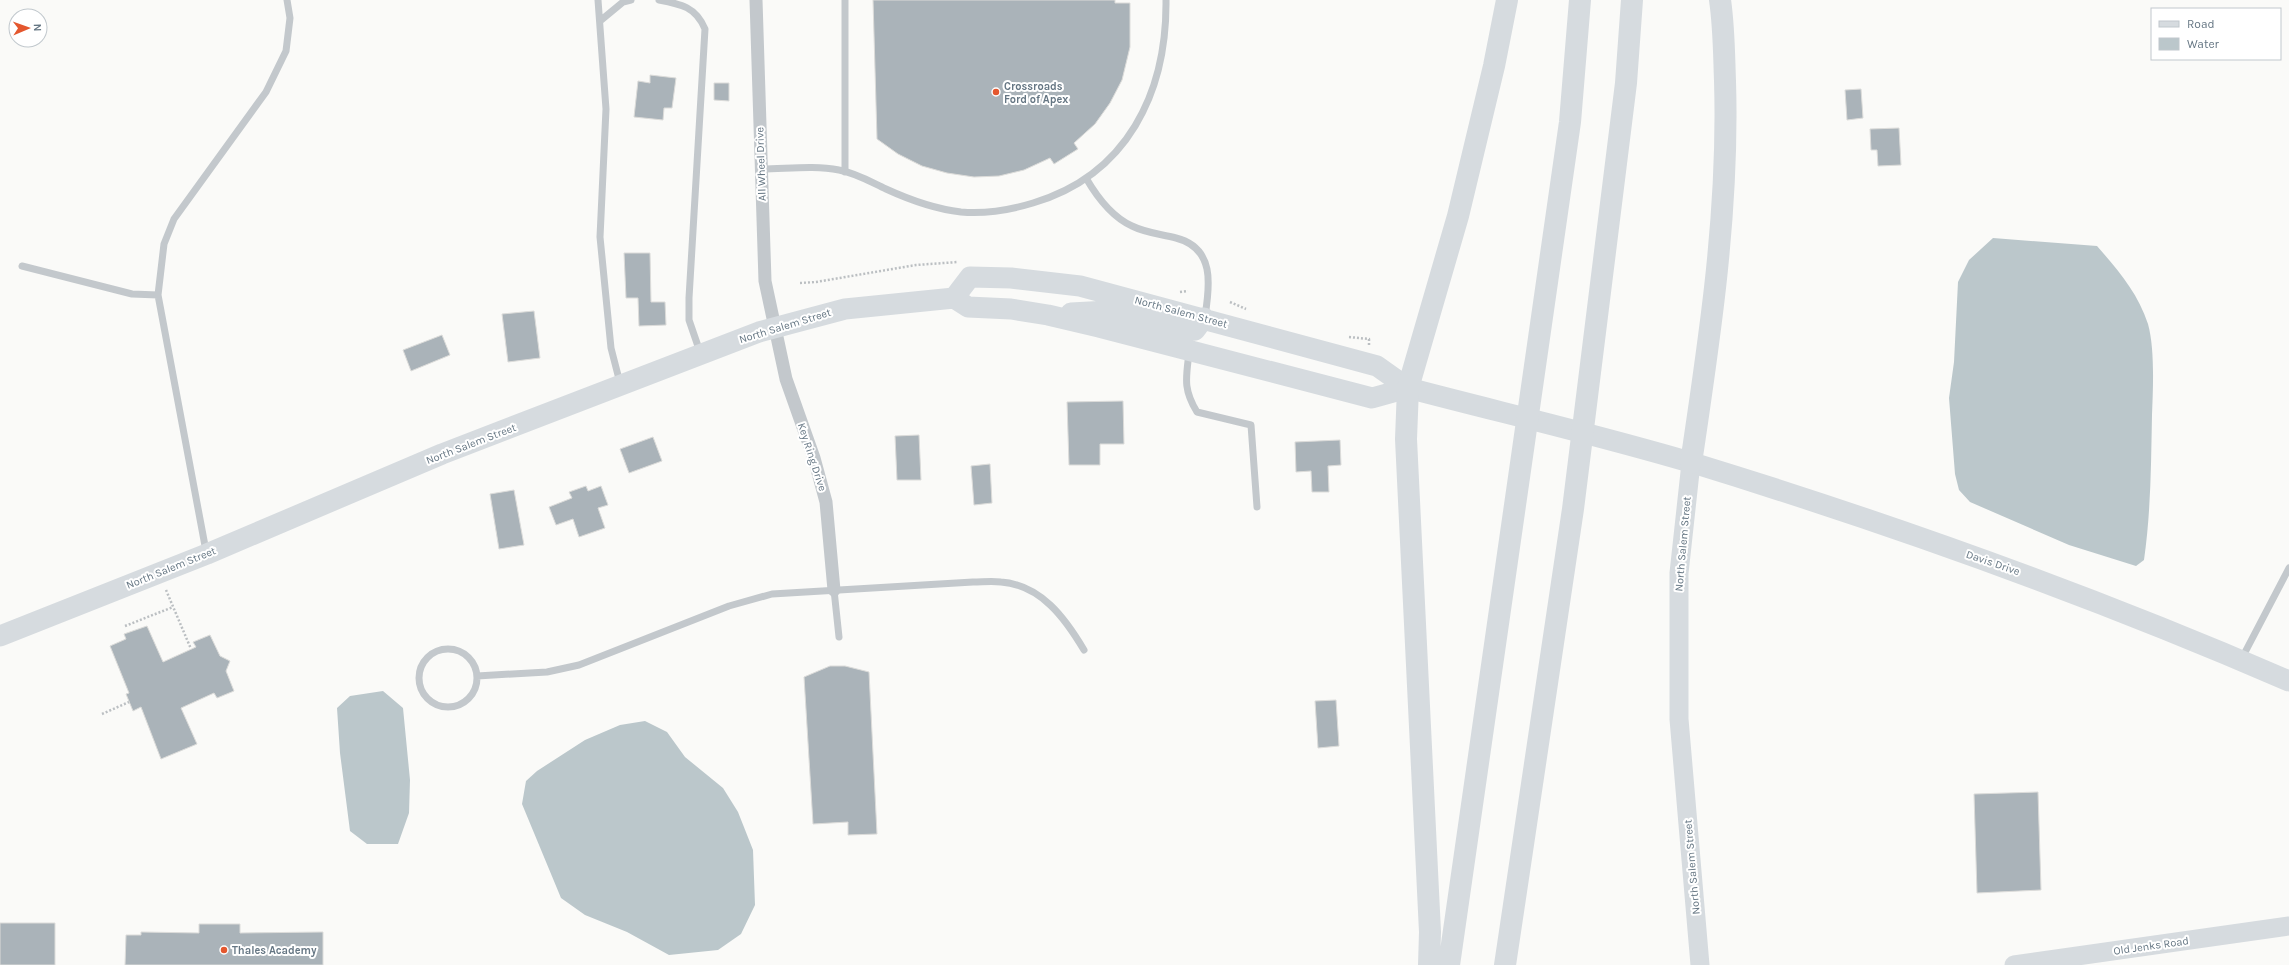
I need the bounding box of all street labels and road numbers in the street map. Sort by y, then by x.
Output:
street label: All Wheel Drive [753,126,769,201]
street label: North Salem Street [1133,293,1229,331]
street label: North Salem Street [737,306,833,346]
street label: North Salem Street [424,421,518,467]
street label: Key Ring Drive [795,421,829,493]
street label: North Salem Street [1672,496,1694,592]
street label: North Salem Street [124,544,218,592]
street label: Davis Drive [1964,548,2022,578]
street label: North Salem Street [1681,819,1703,915]
street label: Old Jenks Road [2112,934,2190,958]

